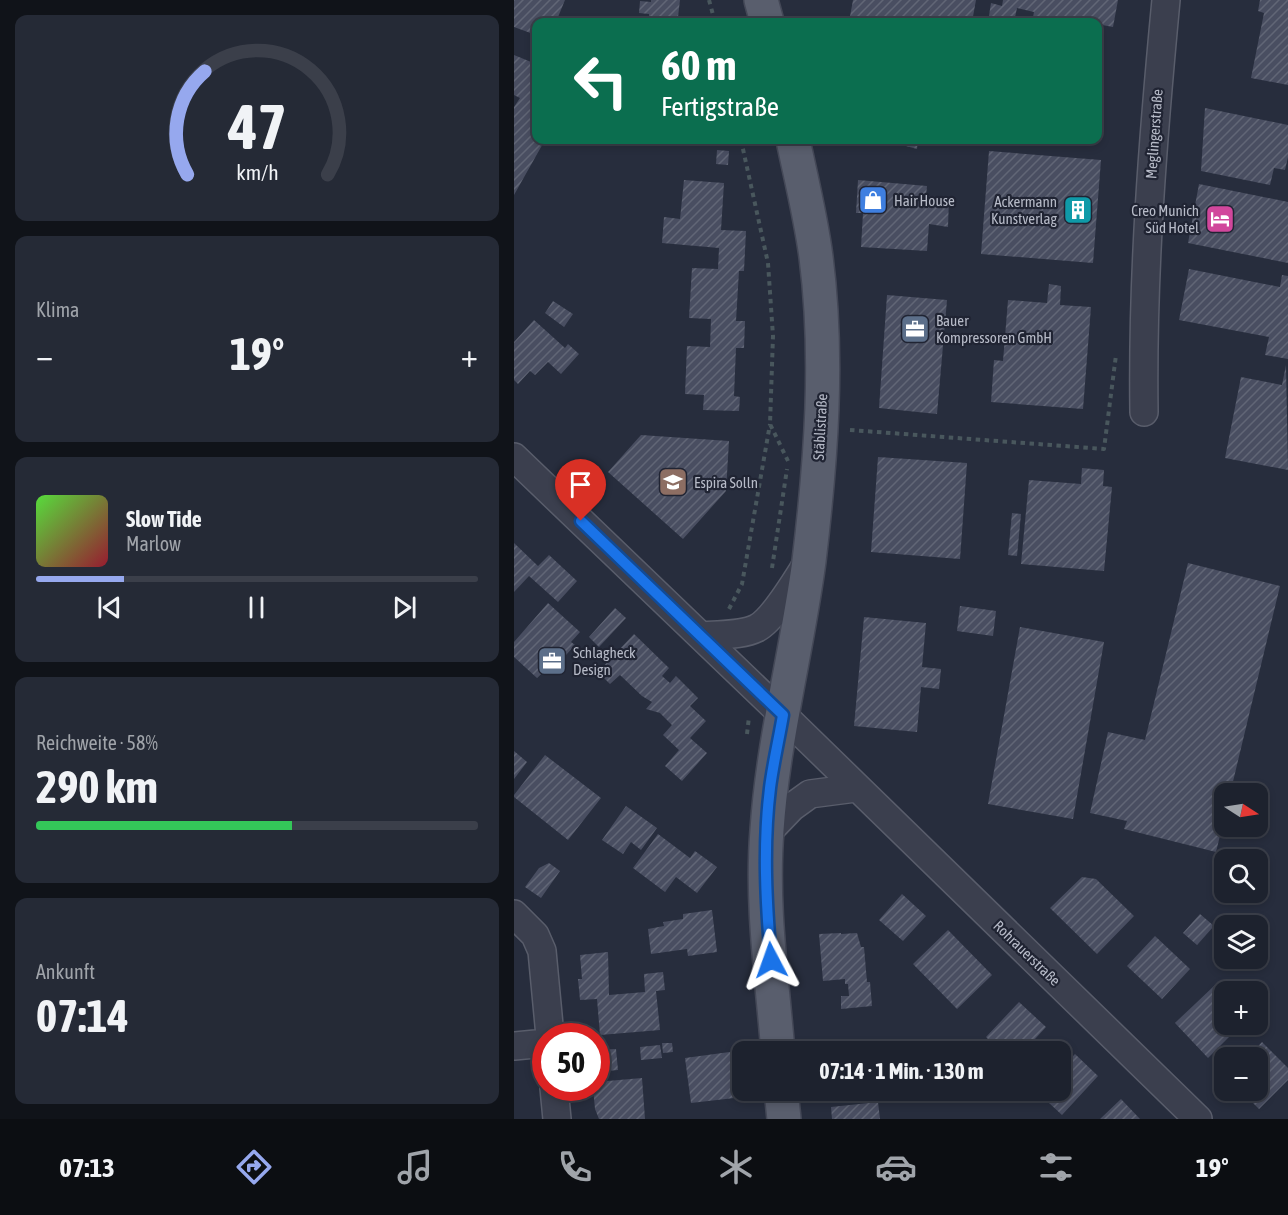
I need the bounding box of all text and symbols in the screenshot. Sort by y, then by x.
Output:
text: 60 m [661,41,736,89]
icon: left [562,42,640,120]
street label: Meglingerstraße [1142,88,1166,179]
text: 47 [227,91,286,162]
text: Fertigstraße [661,91,779,122]
text: km/h [236,160,278,185]
shop icon: Hair House [857,184,889,216]
place label: Hair House [894,192,955,209]
place label: Ackermann Kunstverlag [991,193,1058,227]
building icon: Ackermann Kunstverlag [1062,194,1094,226]
place label: Creo Munich Süd Hotel [1131,202,1199,236]
hotel icon: Creo Munich Süd Hotel [1204,203,1236,235]
text: Klima [36,298,79,321]
place label: Bauer Kompressoren GmbH [936,312,1052,346]
office icon: Bauer Kompressoren GmbH [899,313,931,345]
text: 19° [230,328,284,380]
text: − [36,336,53,374]
text: + [461,336,478,374]
street label: Stäblistraße [810,393,830,461]
pin [555,459,606,521]
school or university icon: Espira Solln [657,466,689,498]
icon: arrive [564,468,597,501]
place label: Espira Solln [694,474,758,491]
text: Slow Tide [126,506,202,532]
text: Marlow [126,532,181,555]
icon: previous [93,591,126,624]
icon: pause [240,591,273,624]
icon: next [388,591,421,624]
place label: Schlagheck Design [573,644,636,678]
office icon: Schlagheck Design [536,645,568,677]
text: Reichweite · 58% [36,731,158,754]
text: 290 km [36,761,158,813]
north arrow [1214,783,1268,837]
map controls [1214,783,1268,1101]
button: search [1214,849,1268,903]
button: layers [1214,915,1268,969]
street label: Rohrauerstraße [990,917,1064,989]
position arrow [739,928,803,992]
text: Ankunft [36,960,95,983]
button: + [1214,981,1268,1035]
text: 07:14 [36,990,129,1042]
speed limit sign: 50 [532,1023,610,1101]
button: − [1214,1047,1268,1101]
text: 07:14 · 1 Min. · 130 m [819,1058,984,1084]
icon: directions [233,1146,275,1188]
icon: music [394,1146,436,1188]
icon: phone [554,1146,596,1188]
icon: climate [715,1146,757,1188]
icon: car [875,1146,917,1188]
icon: filters [1035,1146,1077,1188]
text: 07:13 [59,1152,115,1183]
text: 19° [1196,1152,1229,1183]

